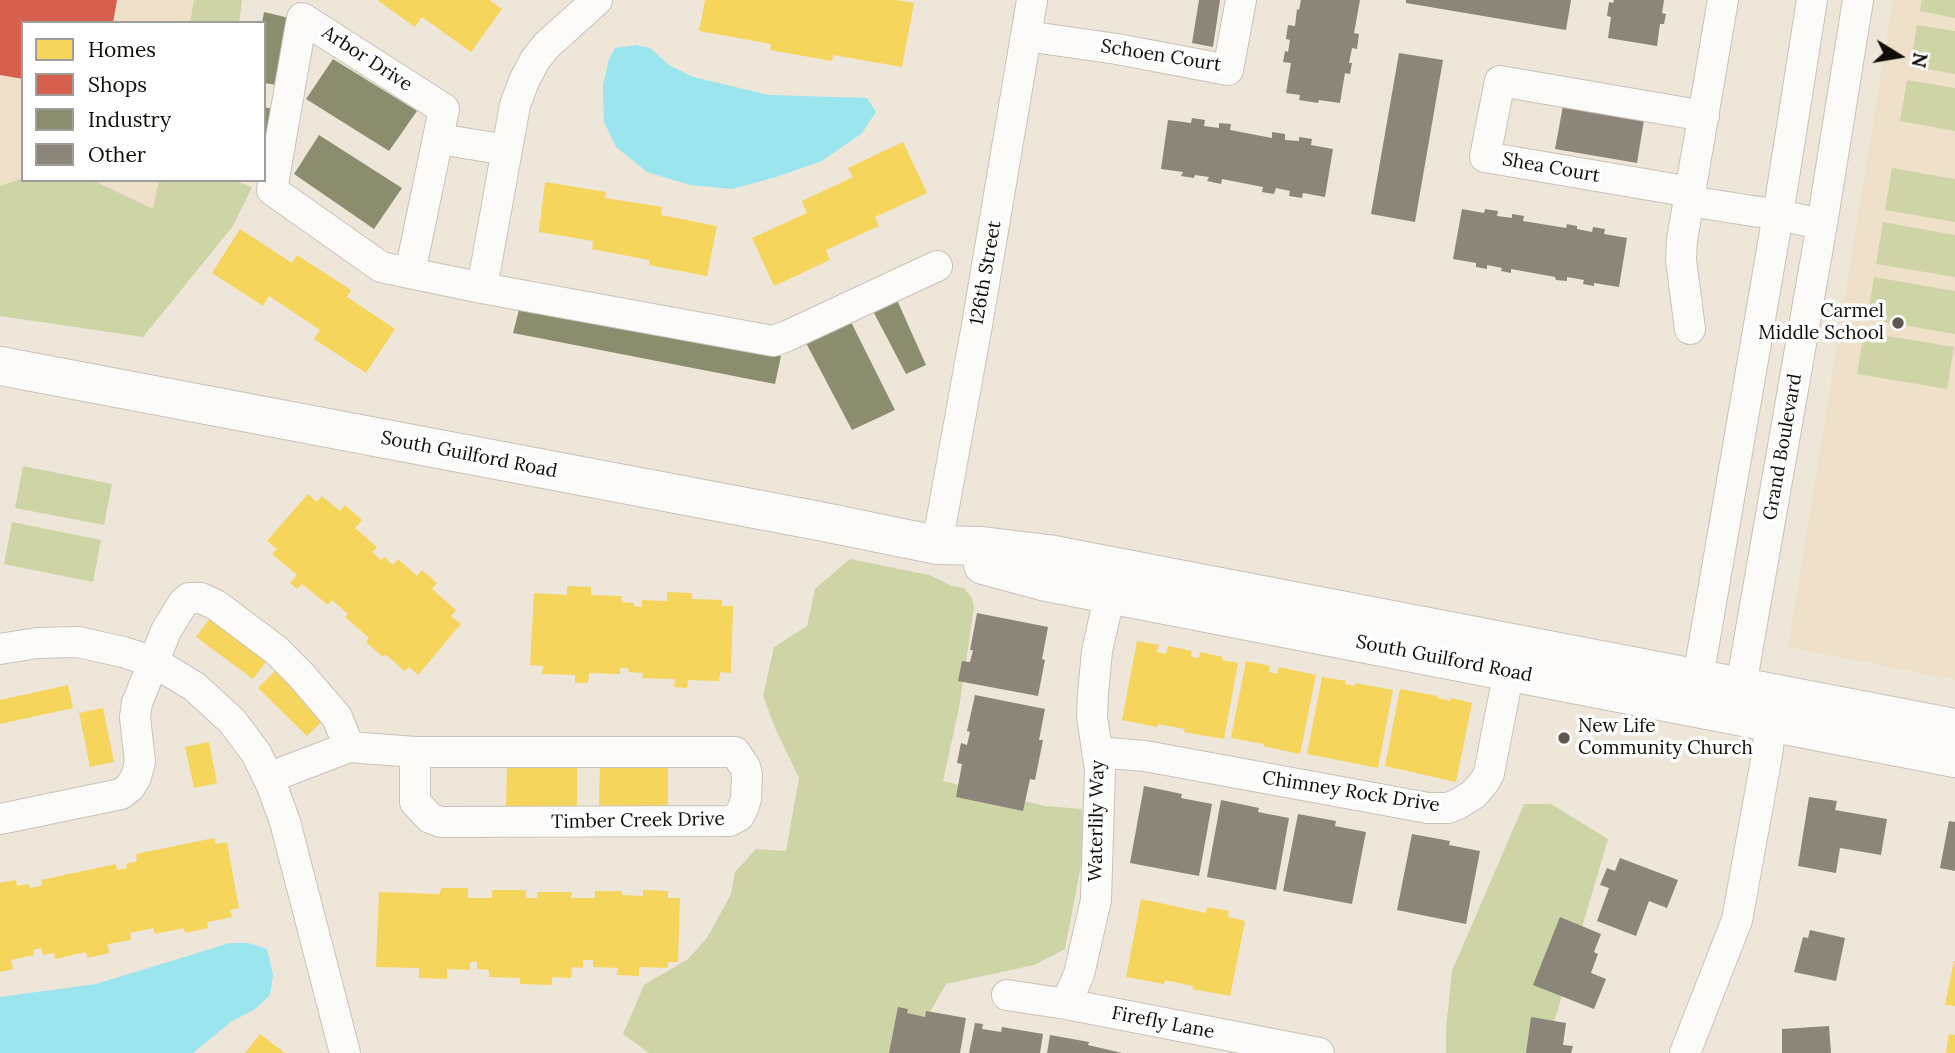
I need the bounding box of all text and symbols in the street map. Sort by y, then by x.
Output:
legend [21,21,266,182]
street label: Arbor Drive [318,21,416,97]
north arrow [1864,21,1934,91]
street label: Schoen Court [1099,35,1223,77]
text: Homes [88,36,156,63]
text: N [1906,51,1933,70]
text: Shops [88,71,147,98]
text: Industry [88,106,171,133]
text: Other [88,141,146,168]
street label: Shea Court [1500,148,1602,188]
street label: 126th Street [966,219,1006,327]
place label: Carmel Middle School [1758,301,1884,345]
marker: Carmel Middle School [1890,315,1906,331]
street label: Grand Boulevard [1759,372,1807,522]
street label: South Guilford Road [379,427,559,483]
street label: South Guilford Road [1354,631,1534,687]
place label: New Life Community Church [1578,716,1753,760]
marker: New Life Community Church [1556,730,1572,746]
street label: Waterlily Way [1085,760,1109,882]
street label: Chimney Rock Drive [1261,767,1441,817]
street label: Timber Creek Drive [551,808,725,834]
street label: Firefly Lane [1110,1002,1216,1044]

